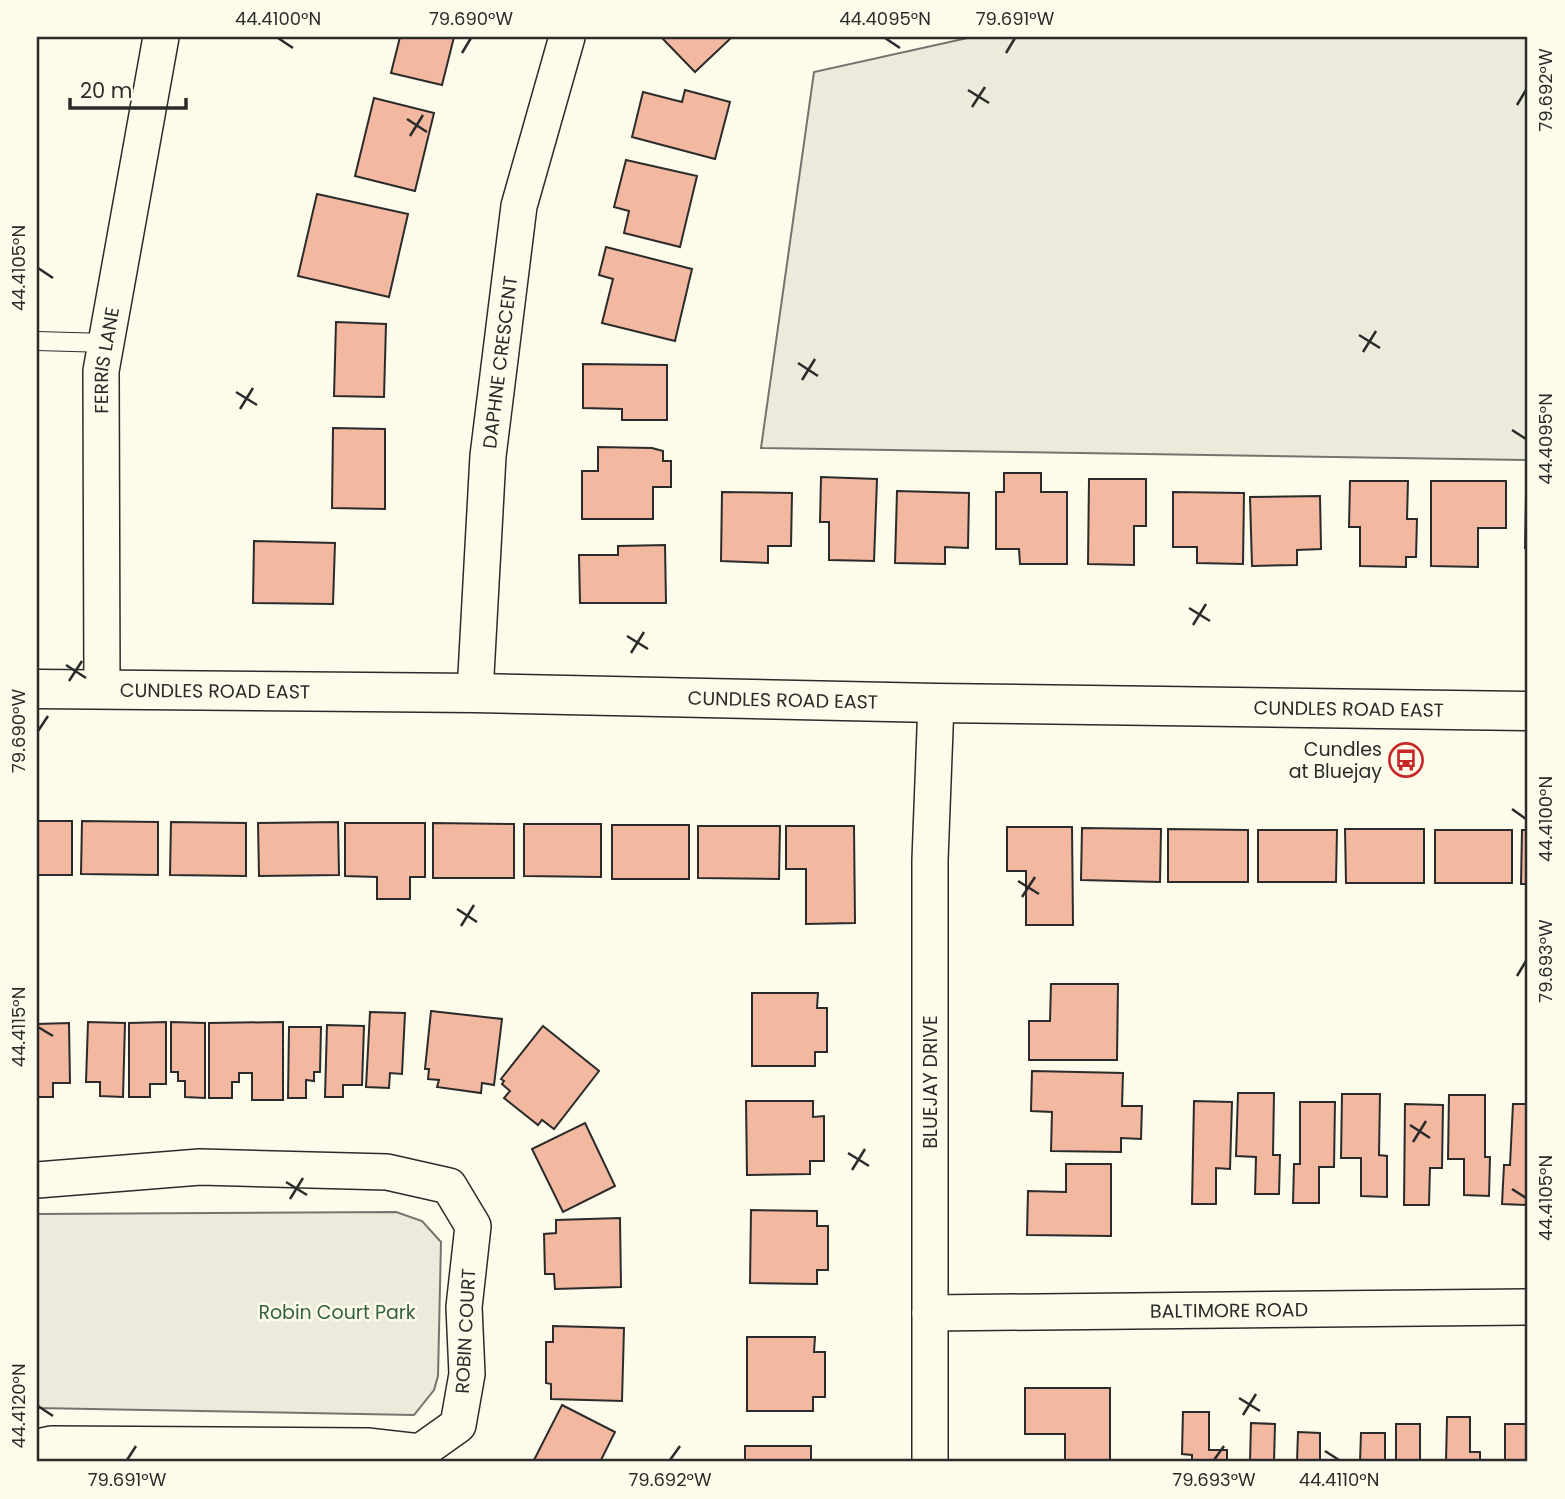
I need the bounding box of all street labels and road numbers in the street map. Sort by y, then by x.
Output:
street label: DAPHNE CRESCENT [476,274,524,450]
street label: FERRIS LANE [88,305,126,414]
street label: CUNDLES ROAD EAST [120,677,310,705]
street label: CUNDLES ROAD EAST [687,685,878,716]
street label: CUNDLES ROAD EAST [1253,694,1444,724]
street label: BLUEJAY DRIVE [917,1015,944,1149]
street label: ROBIN COURT [449,1268,482,1394]
street label: BALTIMORE ROAD [1150,1296,1308,1325]

